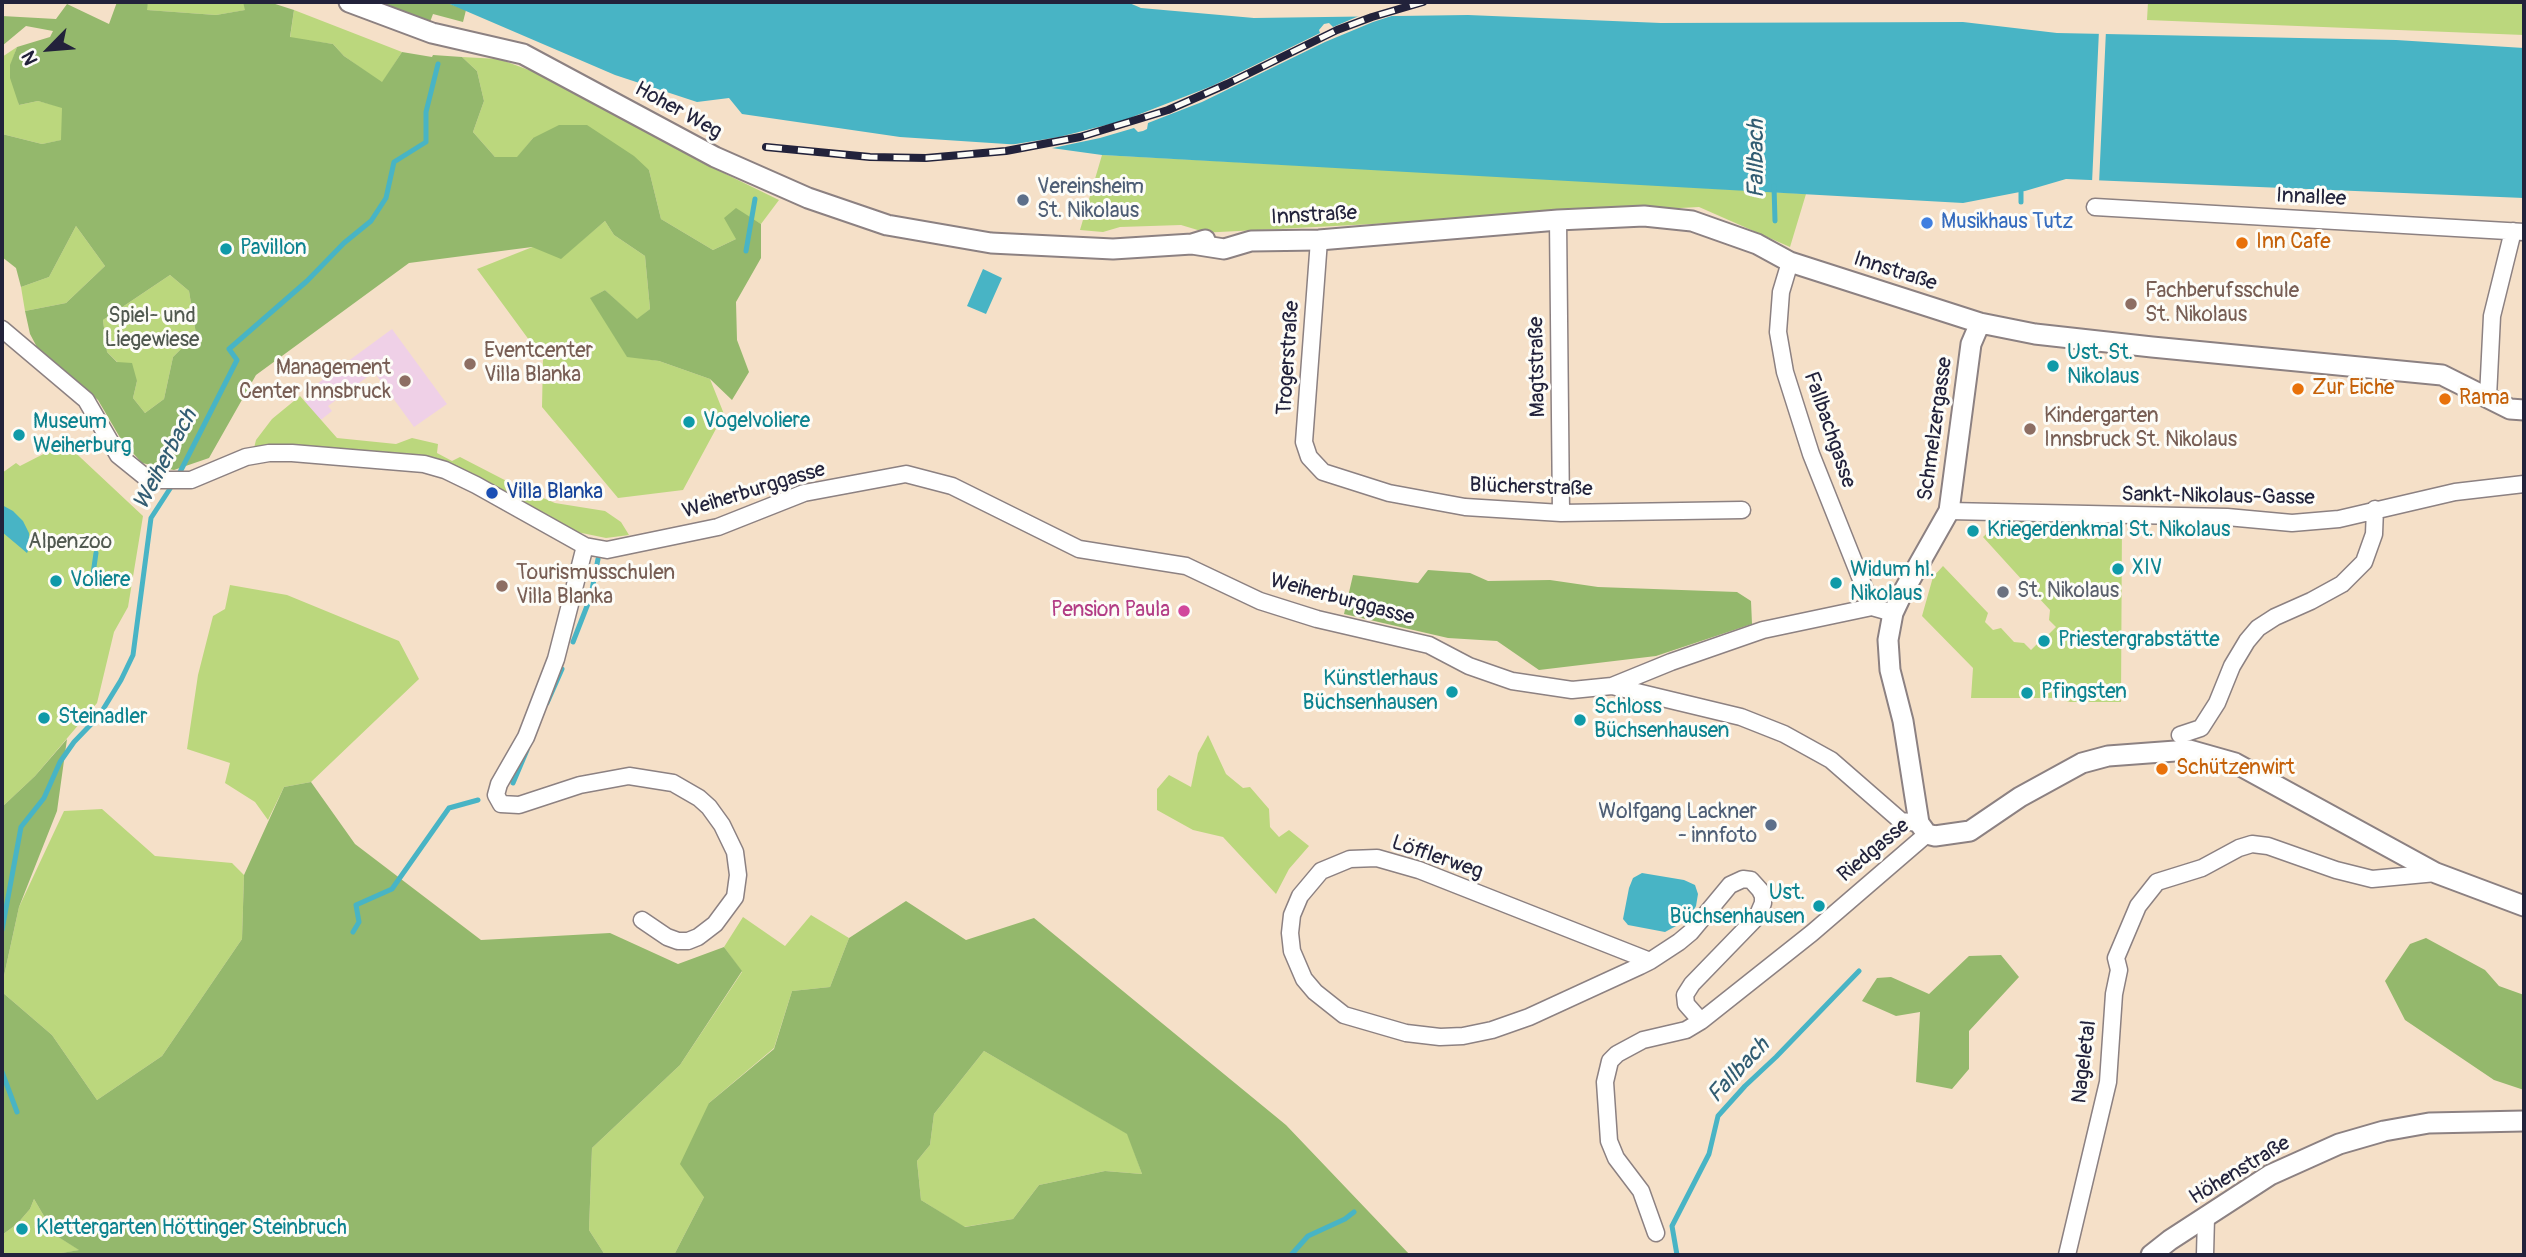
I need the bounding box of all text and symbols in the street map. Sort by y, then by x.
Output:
north arrow [14,14,84,84]
text: N [16,47,44,69]
street label: Hoher Weg [630,77,726,145]
water label: Fallbach [1743,120,1771,198]
place label: Vereinsheim St. Nikolaus [1037,175,1144,225]
street label: Innallee [2275,184,2347,212]
marker: Vereinsheim St. Nikolaus [1015,192,1031,208]
street label: Innstraße [1270,201,1358,231]
place label: Musikhaus Tutz [1941,210,2073,236]
marker: Musikhaus Tutz [1919,215,1935,231]
place label: Inn Cafe [2256,230,2331,256]
marker: Inn Cafe [2234,235,2250,251]
place label: Pavillon [240,236,307,262]
marker: Pavillon [218,241,234,257]
street label: Innstraße [1850,247,1940,297]
place label: Fachberufsschule St. Nikolaus [2145,279,2299,329]
marker: Fachberufsschule St. Nikolaus [2123,296,2139,312]
street label: Trogerstraße [1272,300,1306,416]
park label: Spiel- und Liegewiese [105,304,199,354]
street label: Magtstraße [1525,316,1551,418]
place label: Eventcenter Villa Blanka [484,339,593,389]
place label: Ust. St. Nikolaus [2067,341,2139,391]
street label: Schmelzergasse [1913,355,1959,503]
place label: Management Center Innsbruck [239,356,391,406]
marker: Eventcenter Villa Blanka [462,356,478,372]
marker: Ust. St. Nikolaus [2045,358,2061,374]
street label: Fallbachgasse [1797,369,1861,491]
marker: Management Center Innsbruck [397,373,413,389]
place label: Zur Eiche [2312,376,2394,402]
marker: Zur Eiche [2290,381,2306,397]
place label: Rama [2459,386,2509,412]
marker: Rama [2437,391,2453,407]
place label: Kindergarten Innsbruck St. Nikolaus [2044,404,2237,454]
water label: Weiherbach [128,405,204,515]
place label: Vogelvoliere [703,409,810,435]
place label: Museum Weiherburg [33,410,132,460]
marker: Vogelvoliere [681,414,697,430]
marker: Kindergarten Innsbruck St. Nikolaus [2022,421,2038,437]
marker: Museum Weiherburg [11,427,27,443]
street label: Weiherburggasse [679,457,829,525]
street label: Blücherstraße [1469,473,1593,503]
place label: Villa Blanka [506,480,603,506]
street label: Sankt-Nikolaus-Gasse [2121,483,2315,511]
marker: Villa Blanka [484,485,500,501]
place label: Kriegerdenkmal St. Nikolaus [1987,518,2230,544]
marker: Kriegerdenkmal St. Nikolaus [1965,523,1981,539]
park label: Alpenzoo [28,530,112,556]
place label: XIV [2132,556,2162,582]
place label: Widum hl. Nikolaus [1850,558,1935,608]
place label: Tourismusschulen Villa Blanka [516,561,675,611]
marker: XIV [2110,561,2126,577]
place label: Voliere [70,568,130,594]
street label: Weiherburggasse [1267,569,1417,631]
marker: Voliere [48,573,64,589]
marker: Widum hl. Nikolaus [1828,575,1844,591]
marker: Tourismusschulen Villa Blanka [494,578,510,594]
place label: St. Nikolaus [2017,579,2119,605]
marker: St. Nikolaus [1995,584,2011,600]
place label: Pension Paula [1051,598,1170,624]
marker: Pension Paula [1176,603,1192,619]
place label: Priestergrabstätte [2058,628,2220,654]
marker: Priestergrabstätte [2036,633,2052,649]
place label: Künstlerhaus Büchsenhausen [1303,667,1438,717]
place label: Pfingsten [2041,680,2127,706]
marker: Künstlerhaus Büchsenhausen [1444,684,1460,700]
marker: Pfingsten [2019,685,2035,701]
place label: Schloss Büchsenhausen [1594,695,1729,745]
place label: Steinadler [58,705,147,731]
marker: Steinadler [36,710,52,726]
marker: Schloss Büchsenhausen [1572,712,1588,728]
place label: Schützenwirt [2176,756,2295,782]
marker: Schützenwirt [2154,761,2170,777]
place label: Wolfgang Lackner - innfoto [1598,800,1757,850]
street label: Riedgasse [1833,814,1915,888]
marker: Wolfgang Lackner - innfoto [1763,817,1779,833]
street label: Löfflerweg [1388,831,1486,885]
place label: Ust. Büchsenhausen [1670,881,1805,931]
marker: Ust. Büchsenhausen [1811,898,1827,914]
street label: Nageletal [2067,1019,2103,1105]
water label: Fallbach [1702,1033,1776,1109]
street label: Höhenstraße [2185,1131,2295,1211]
place label: Klettergarten Höttinger Steinbruch [36,1216,347,1242]
marker: Klettergarten Höttinger Steinbruch [14,1221,30,1237]

